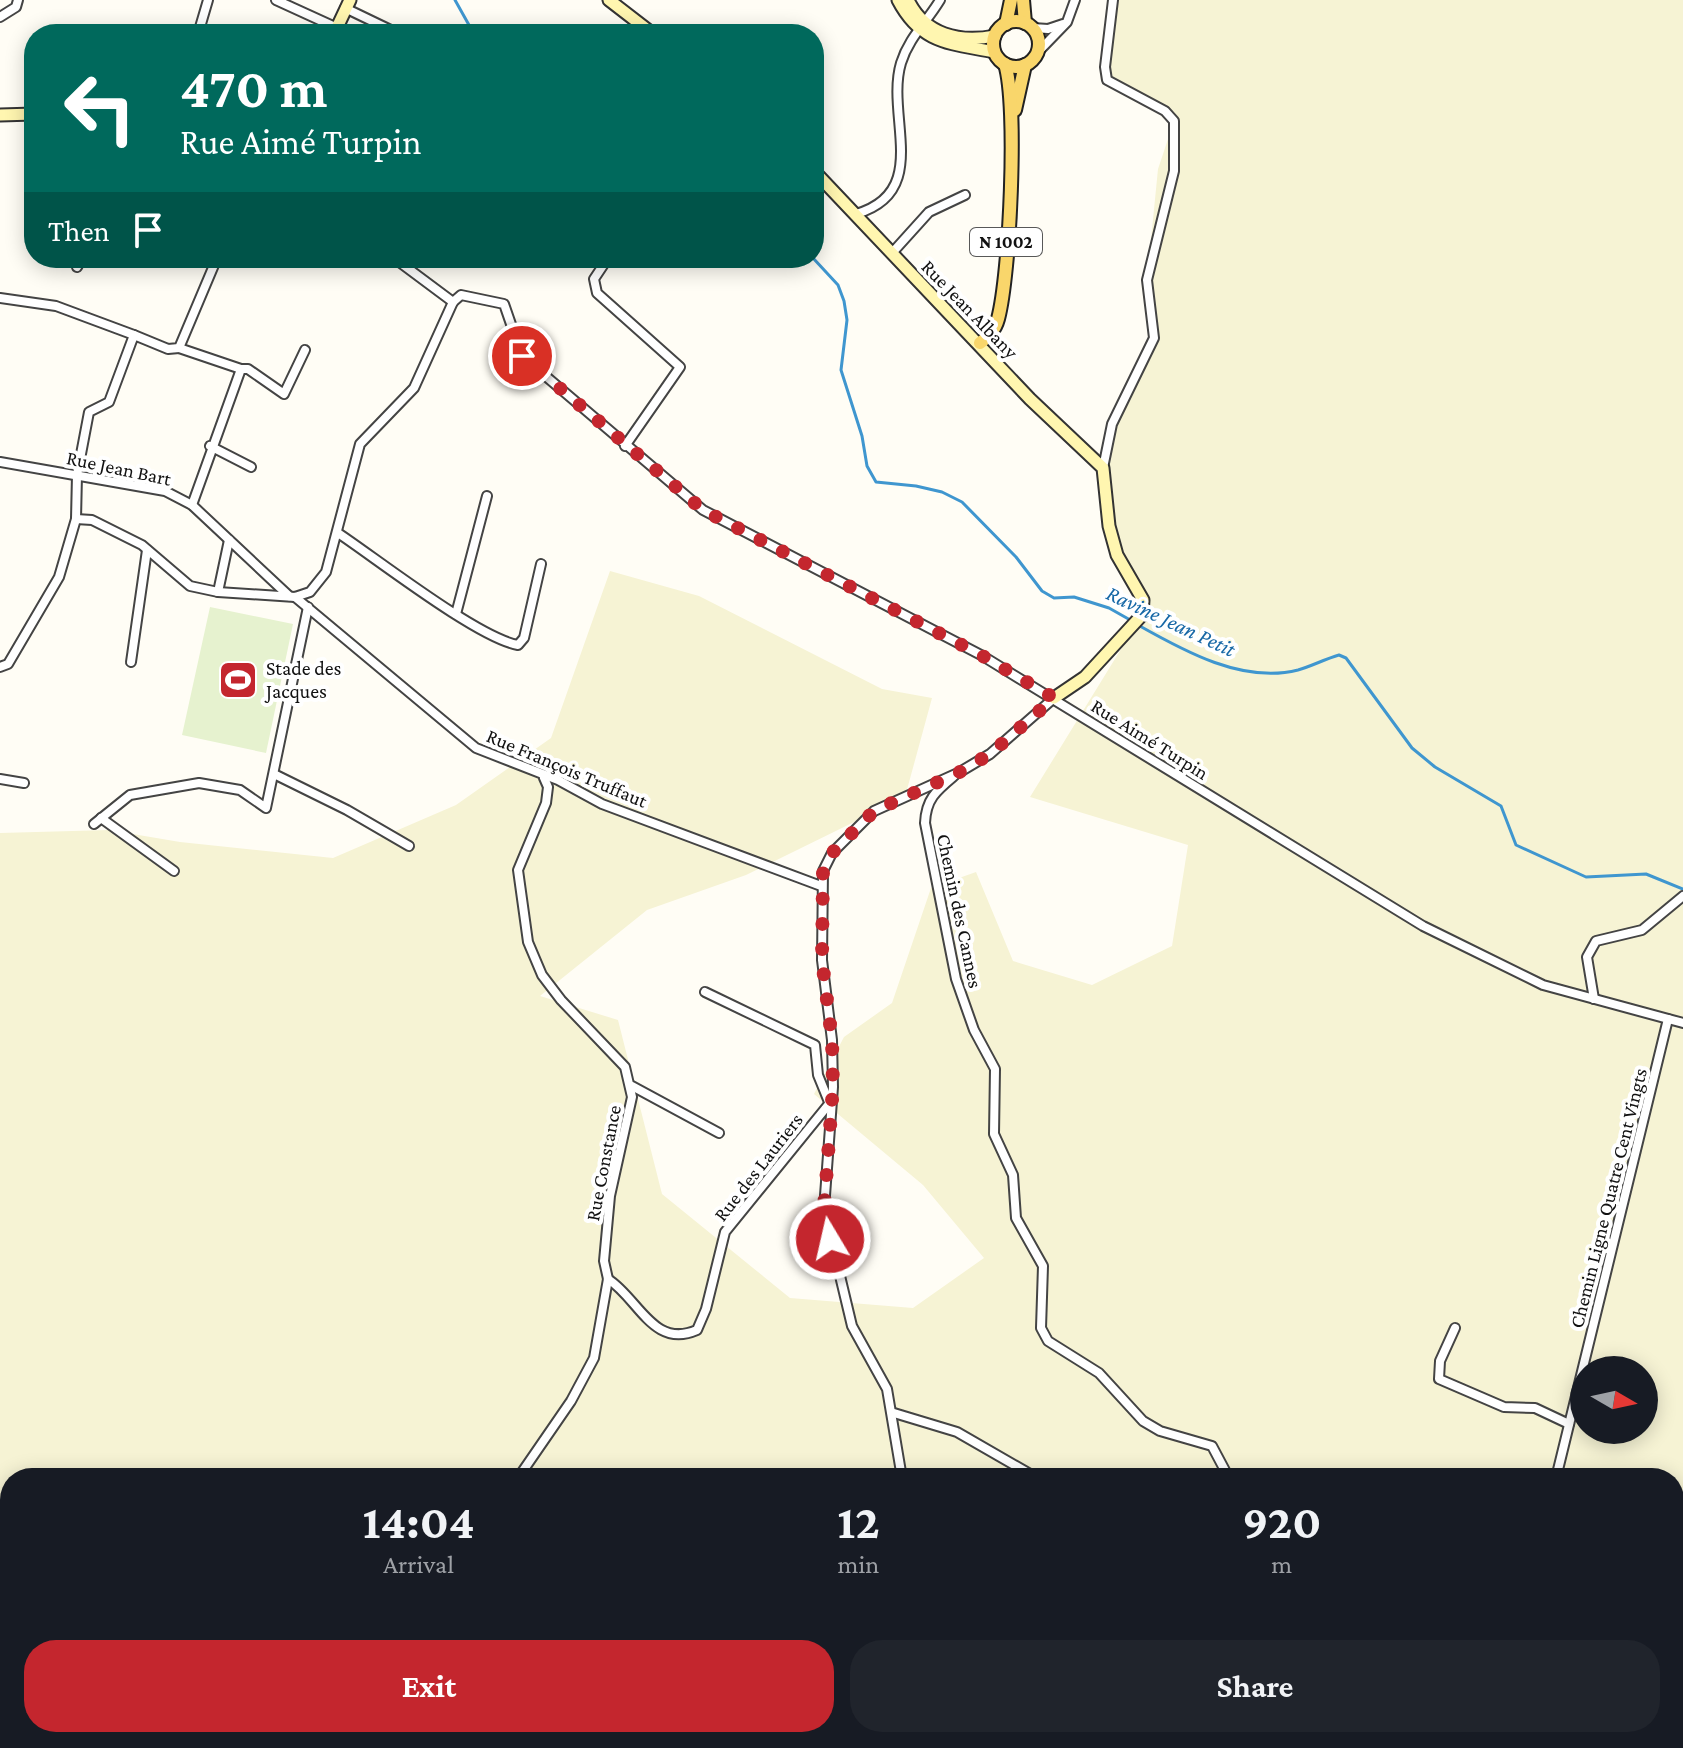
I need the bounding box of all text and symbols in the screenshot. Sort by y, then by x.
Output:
icon: left [48,56,152,160]
text: 470 m [180,57,327,119]
text: Rue Aimé Turpin [180,122,422,162]
icon: arrive [126,208,170,252]
text: Then [48,214,110,247]
road number: N 1002 [970,228,1042,256]
street label: Rue Jean Albany [917,255,1023,364]
pin [488,322,556,390]
icon: arrive [500,334,544,378]
street label: Rue Jean Bart [64,446,174,491]
water label: Ravine Jean Petit [1103,580,1240,662]
place label: Stade des Jacques [264,657,342,703]
sports icon: Stade des Jacques [217,659,259,701]
street label: Rue Aimé Turpin [1087,694,1213,785]
street label: Rue François Truffaut [483,724,651,813]
street label: Chemin des Cannes [933,832,987,990]
street label: Chemin Ligne Quatre Cent Vingts [1565,1066,1652,1330]
street label: Rue Constance [581,1103,625,1223]
street label: Rue des Lauriers [709,1109,807,1225]
position arrow [788,1197,872,1281]
north arrow [1570,1356,1658,1444]
map controls [1570,1356,1658,1444]
text: 14:04 [363,1495,475,1548]
text: 12 [837,1495,880,1548]
text: 920 [1242,1495,1322,1548]
text: Arrival [383,1550,454,1579]
text: min [838,1550,879,1579]
text: m [1271,1550,1292,1579]
button: Exit [24,1640,834,1732]
button: Share [850,1640,1660,1732]

